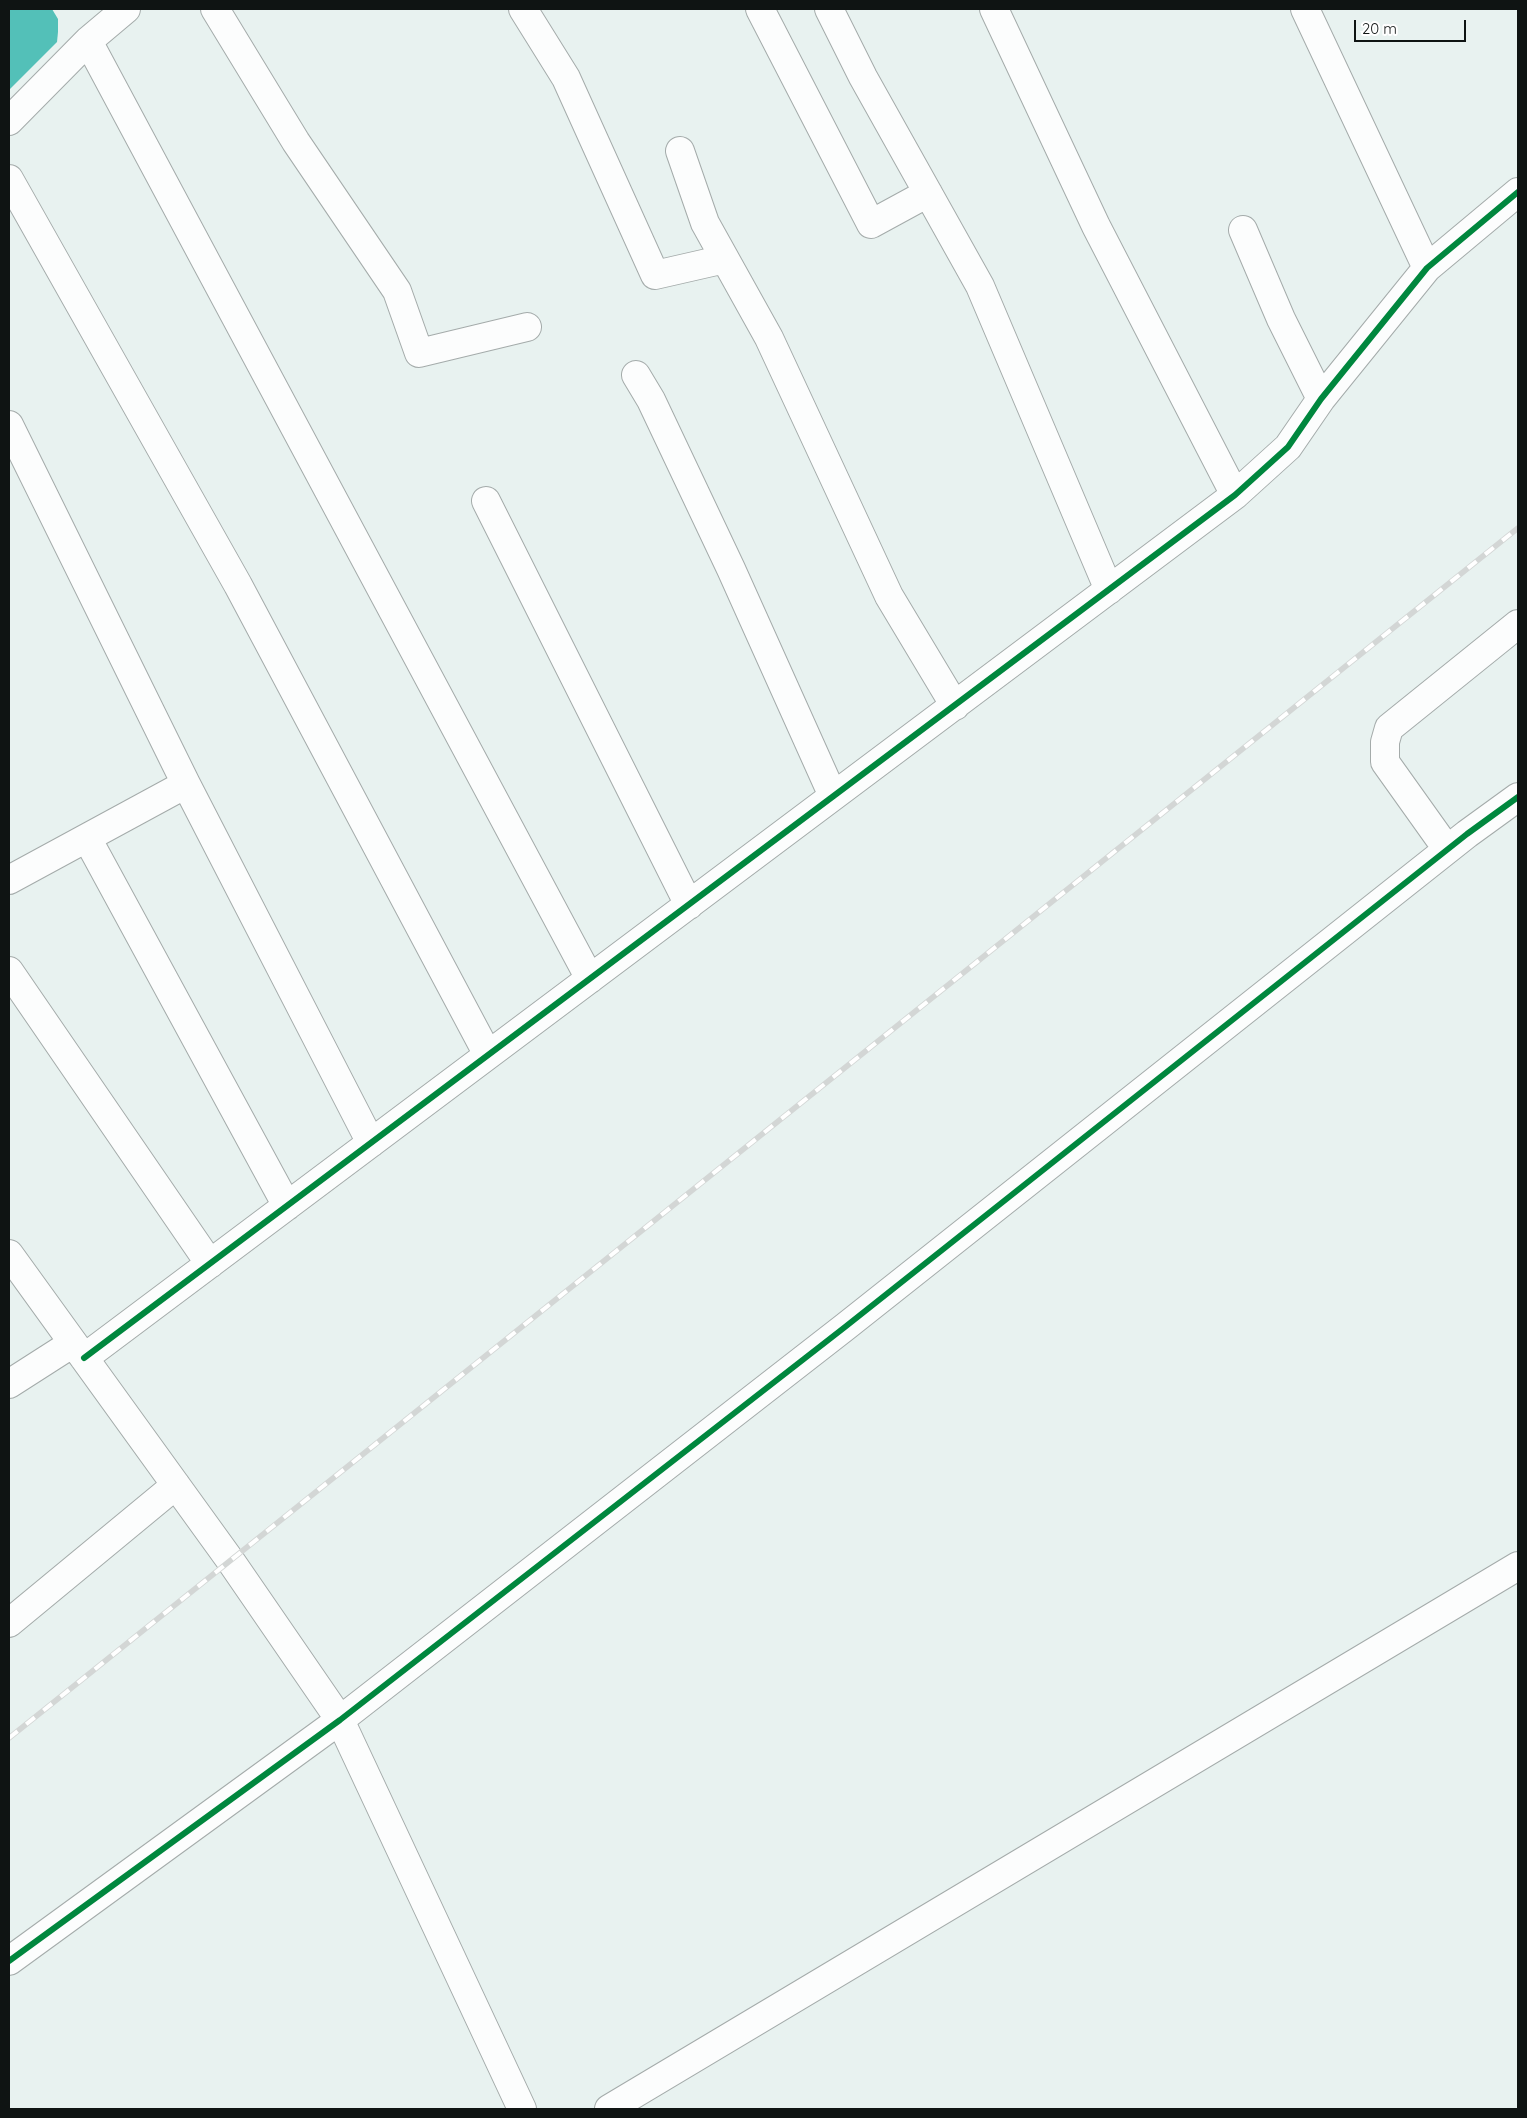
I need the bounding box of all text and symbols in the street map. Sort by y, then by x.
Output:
scale bar [1357,10,1470,42]
text: 20 m [1362,19,1397,38]

